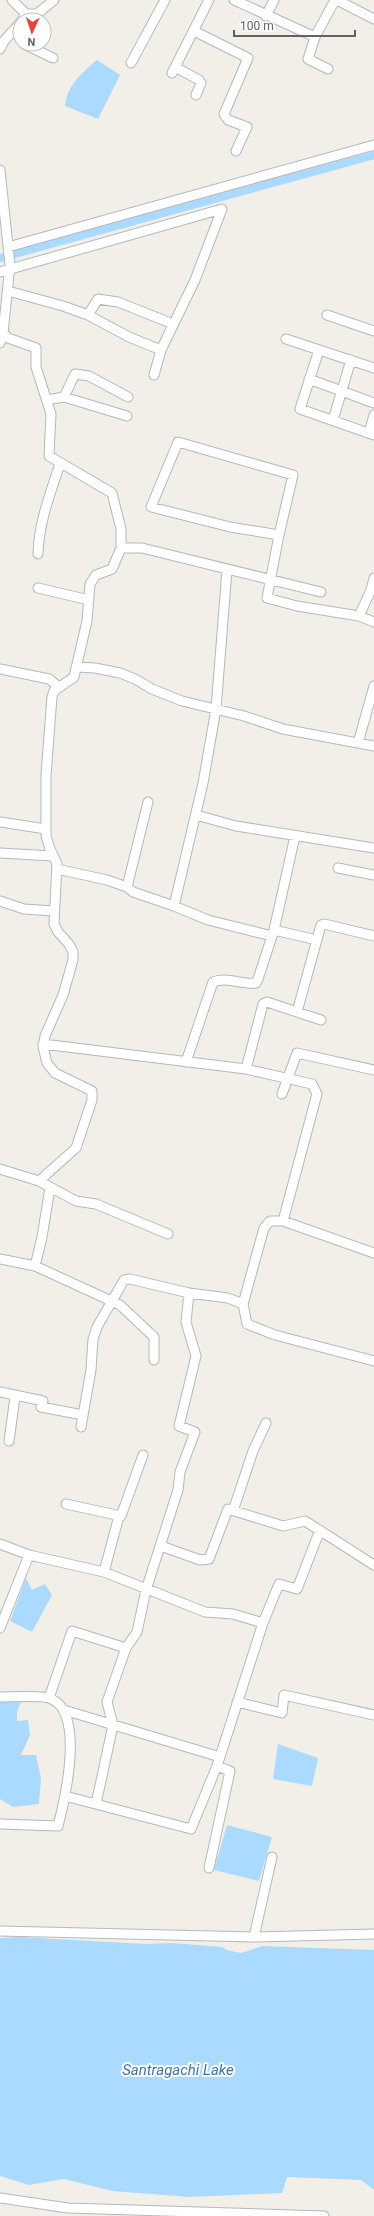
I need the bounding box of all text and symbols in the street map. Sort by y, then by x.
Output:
north arrow [12,12,52,52]
scale bar [234,12,355,38]
text: 100 m [240,19,274,33]
text: N [27,35,36,48]
water label: Santragachi Lake [122,2061,234,2079]

